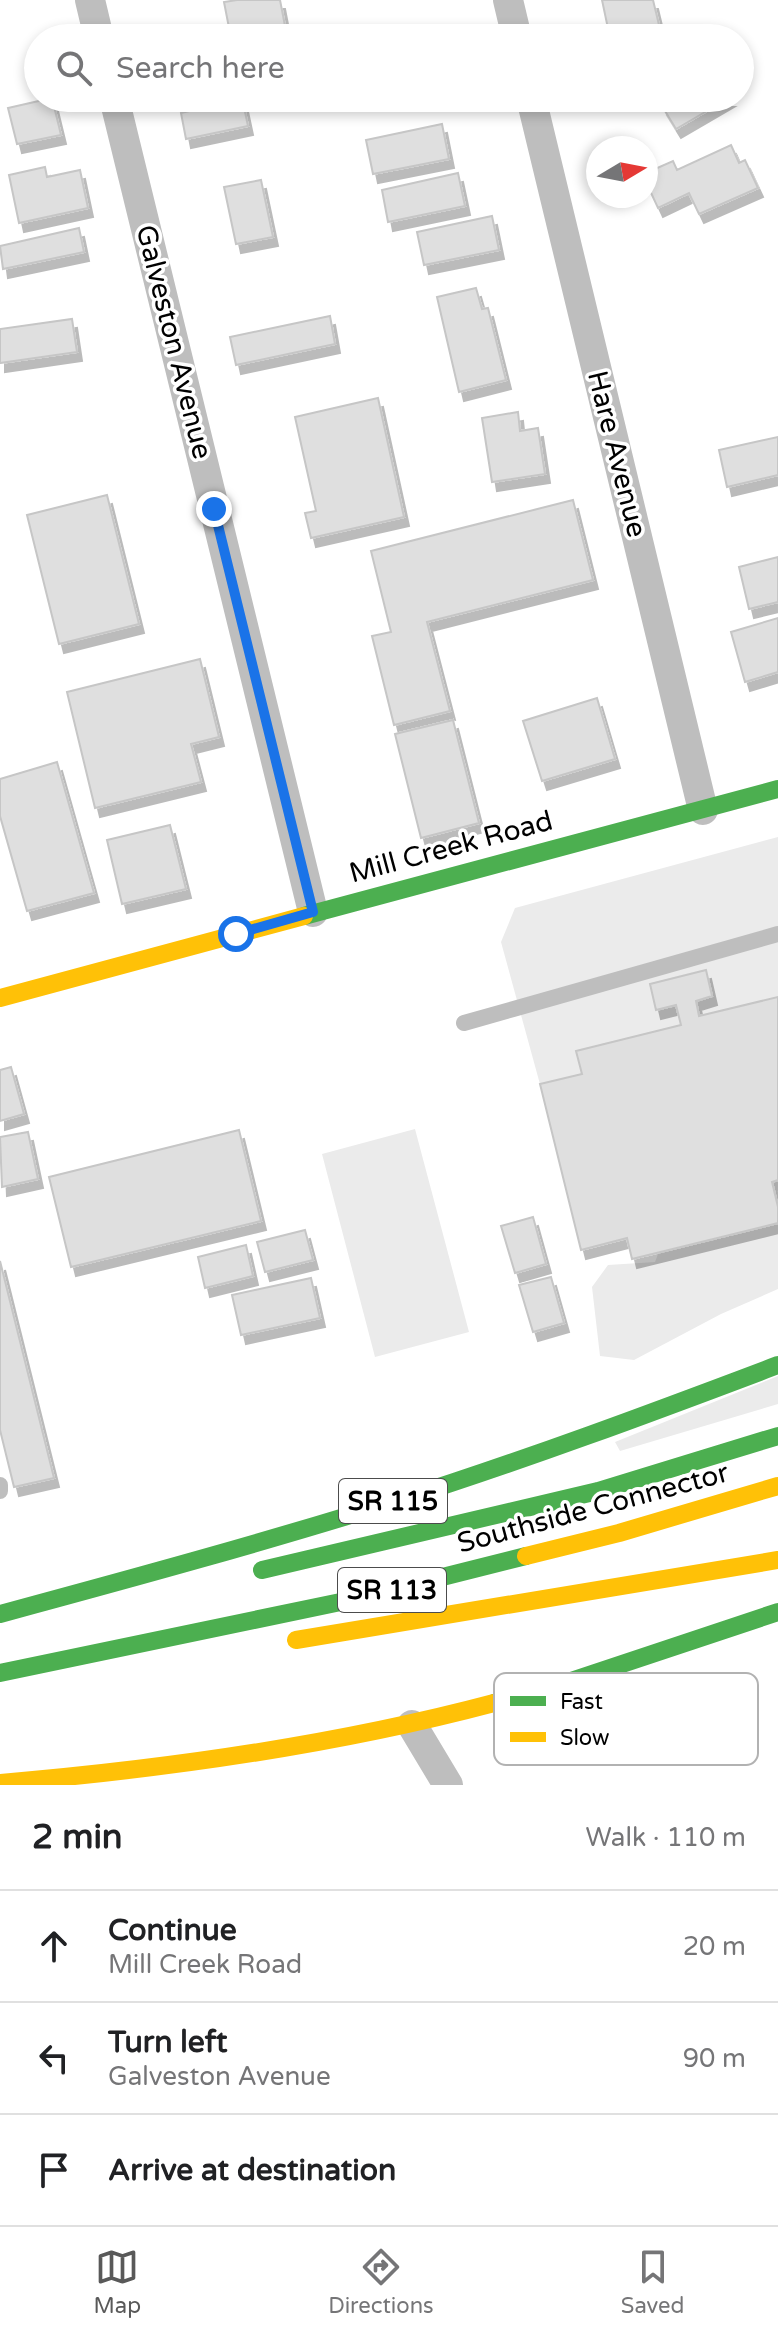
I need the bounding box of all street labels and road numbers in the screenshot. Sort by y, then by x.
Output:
street label: Galveston Avenue [128,222,220,462]
street label: Hare Avenue [580,367,654,541]
street label: Mill Creek Road [346,804,556,890]
street label: Southside Connector [454,1455,733,1561]
road number: SR 115 [339,1479,447,1523]
road number: SR 113 [338,1568,446,1612]

